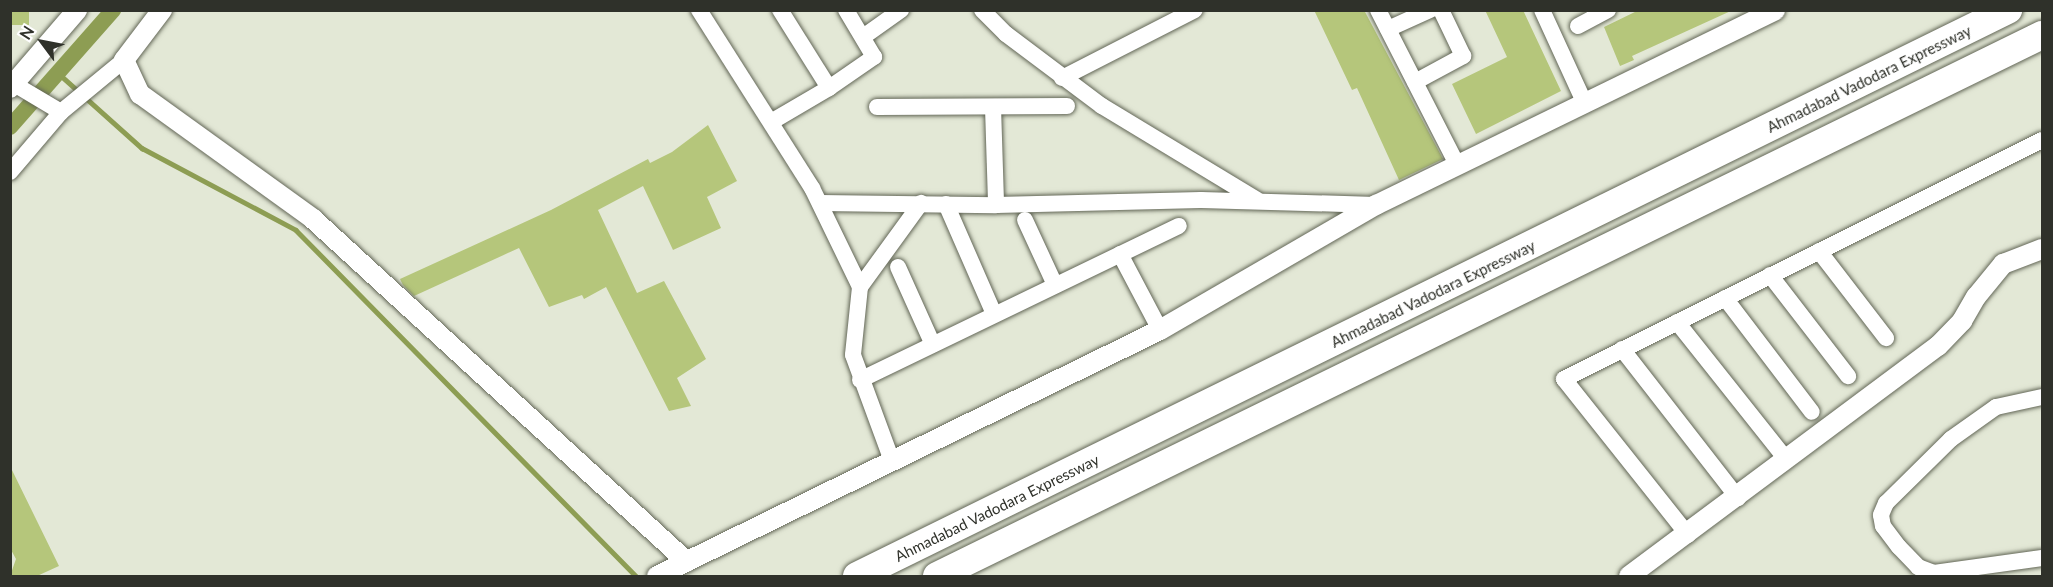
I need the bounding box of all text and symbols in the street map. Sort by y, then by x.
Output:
north arrow [12,12,72,72]
street label: Ahmadabad Vadodara Expressway [1764,21,1974,137]
text: N [15,22,38,42]
street label: Ahmadabad Vadodara Expressway [1328,236,1538,352]
street label: Ahmadabad Vadodara Expressway [892,450,1102,566]

